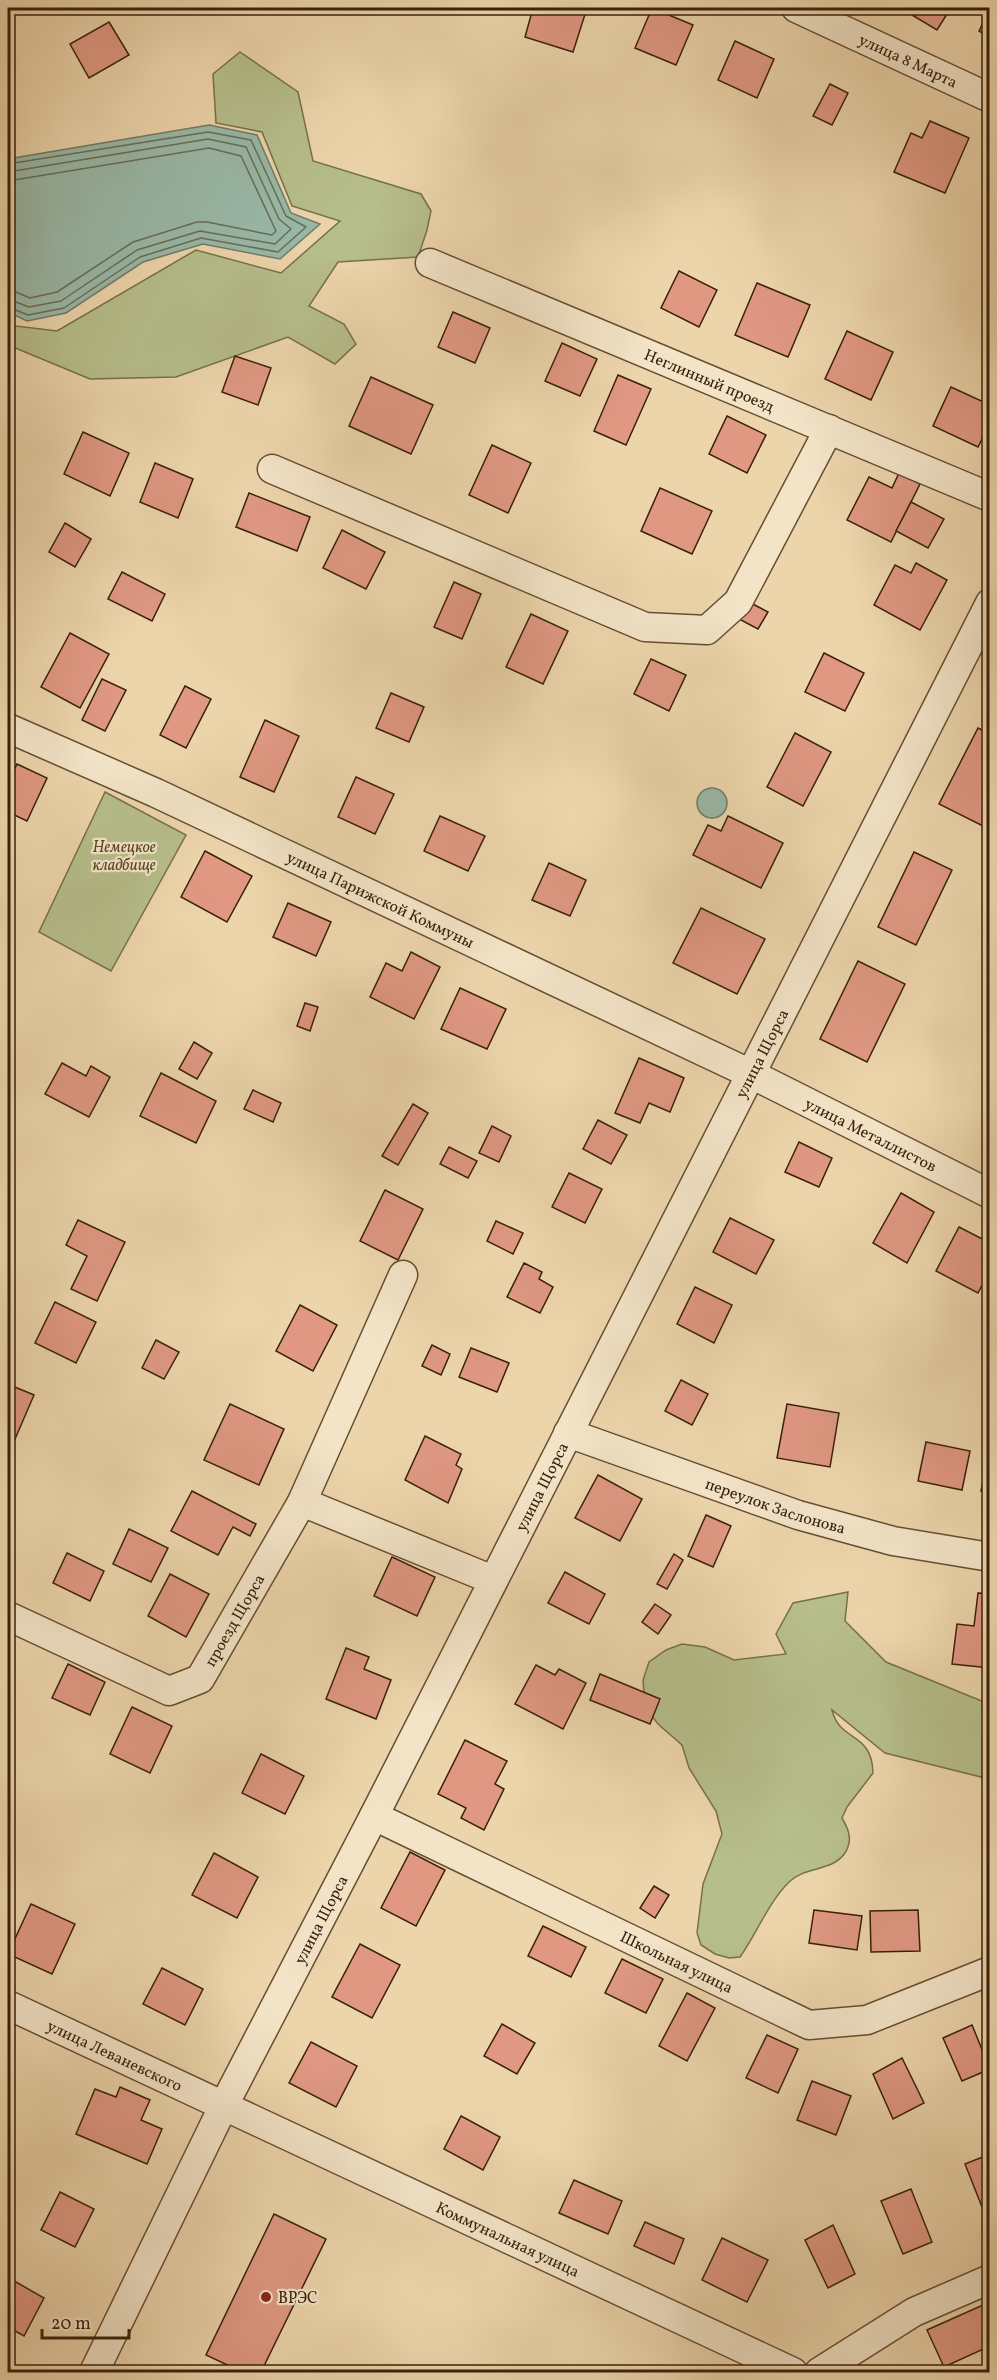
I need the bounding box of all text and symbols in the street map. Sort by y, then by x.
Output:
street label: улица 8 Марта [855,30,961,94]
street label: Неглинный проезд [640,345,777,419]
park label: Немецкое кладбище [92,837,156,877]
street label: улица Парижской Коммуны [282,847,477,955]
street label: улица Щорса [731,1006,795,1103]
street label: улица Металлистов [800,1094,940,1178]
street label: улица Щорса [511,1439,575,1536]
street label: переулок Заслонова [702,1474,848,1541]
street label: проезд Щорса [200,1571,271,1671]
street label: улица Щорса [290,1872,354,1969]
street label: Школьная улица [616,1927,736,2000]
street label: улица Леваневского [43,2016,185,2098]
street label: Коммунальная улица [432,2198,583,2284]
place label: ВРЭС [278,2288,318,2310]
marker: ВРЭС [259,2290,273,2304]
scale bar [42,2302,129,2340]
text: 20 m [51,2312,91,2337]

